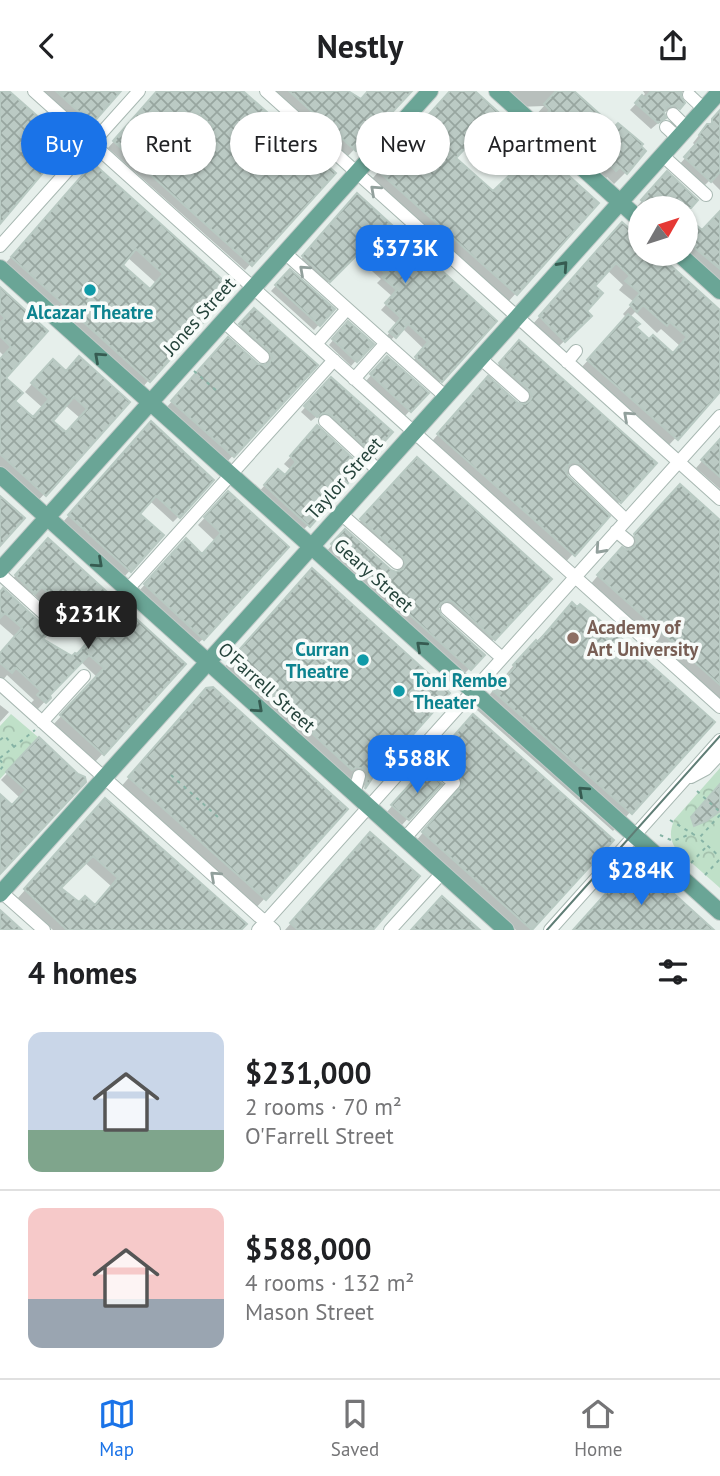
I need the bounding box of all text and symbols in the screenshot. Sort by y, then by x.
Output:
text: Nestly [317,25,403,67]
icon: back [28,27,66,65]
icon: share [654,27,692,65]
chip: Buy [21,112,107,175]
chip: Rent [121,112,216,175]
chip: Filters [230,112,342,175]
chip: New [356,112,450,175]
chip: Apartment [464,112,621,175]
one-way arrow [371,185,384,198]
north arrow [628,196,698,266]
map controls [628,196,698,266]
pin: $373K [356,225,454,285]
text: $373K [372,233,438,262]
one-way arrow [555,261,567,274]
one-way arrow [299,265,312,278]
street label: Jones Street [157,271,241,361]
marker: Alcazar Theatre [82,282,98,298]
place label: Alcazar Theatre [27,300,153,324]
one-way arrow [94,353,107,365]
one-way arrow [623,412,636,424]
street label: Taylor Street [301,431,388,524]
street label: Geary Street [329,533,419,617]
one-way arrow [596,541,608,554]
one-way arrow [90,555,103,567]
pin: $231K [39,591,137,651]
text: $231K [55,599,121,628]
place label: Academy of Art University [587,615,699,661]
marker: Academy of Art University [565,630,581,646]
street label: O'Farrell Street [213,637,321,737]
place label: Curran Theatre [286,637,349,683]
one-way arrow [417,642,430,654]
marker: Curran Theatre [355,652,371,668]
place label: Toni Rembe Theater [413,668,507,714]
marker: Toni Rembe Theater [391,683,407,699]
one-way arrow [250,700,263,712]
pin: $588K [368,735,466,795]
text: $588K [384,743,450,772]
one-way arrow [578,787,591,799]
pin: $284K [592,847,690,907]
text: $284K [608,855,674,884]
one-way arrow [210,872,223,885]
text: 4 homes [28,953,137,992]
icon: filters [654,953,692,991]
text: $231,000 [245,1053,372,1092]
icon: home [84,1060,168,1144]
text: 2 rooms · 70 m² [245,1092,402,1121]
text: O'Farrell Street [245,1121,394,1150]
text: $588,000 [245,1229,372,1268]
icon: home [84,1236,168,1320]
text: 4 rooms · 132 m² [245,1268,414,1297]
text: Mason Street [245,1297,374,1326]
tab: Map [98,1395,136,1461]
tab: Saved [331,1395,379,1461]
tab: Home [574,1395,622,1461]

